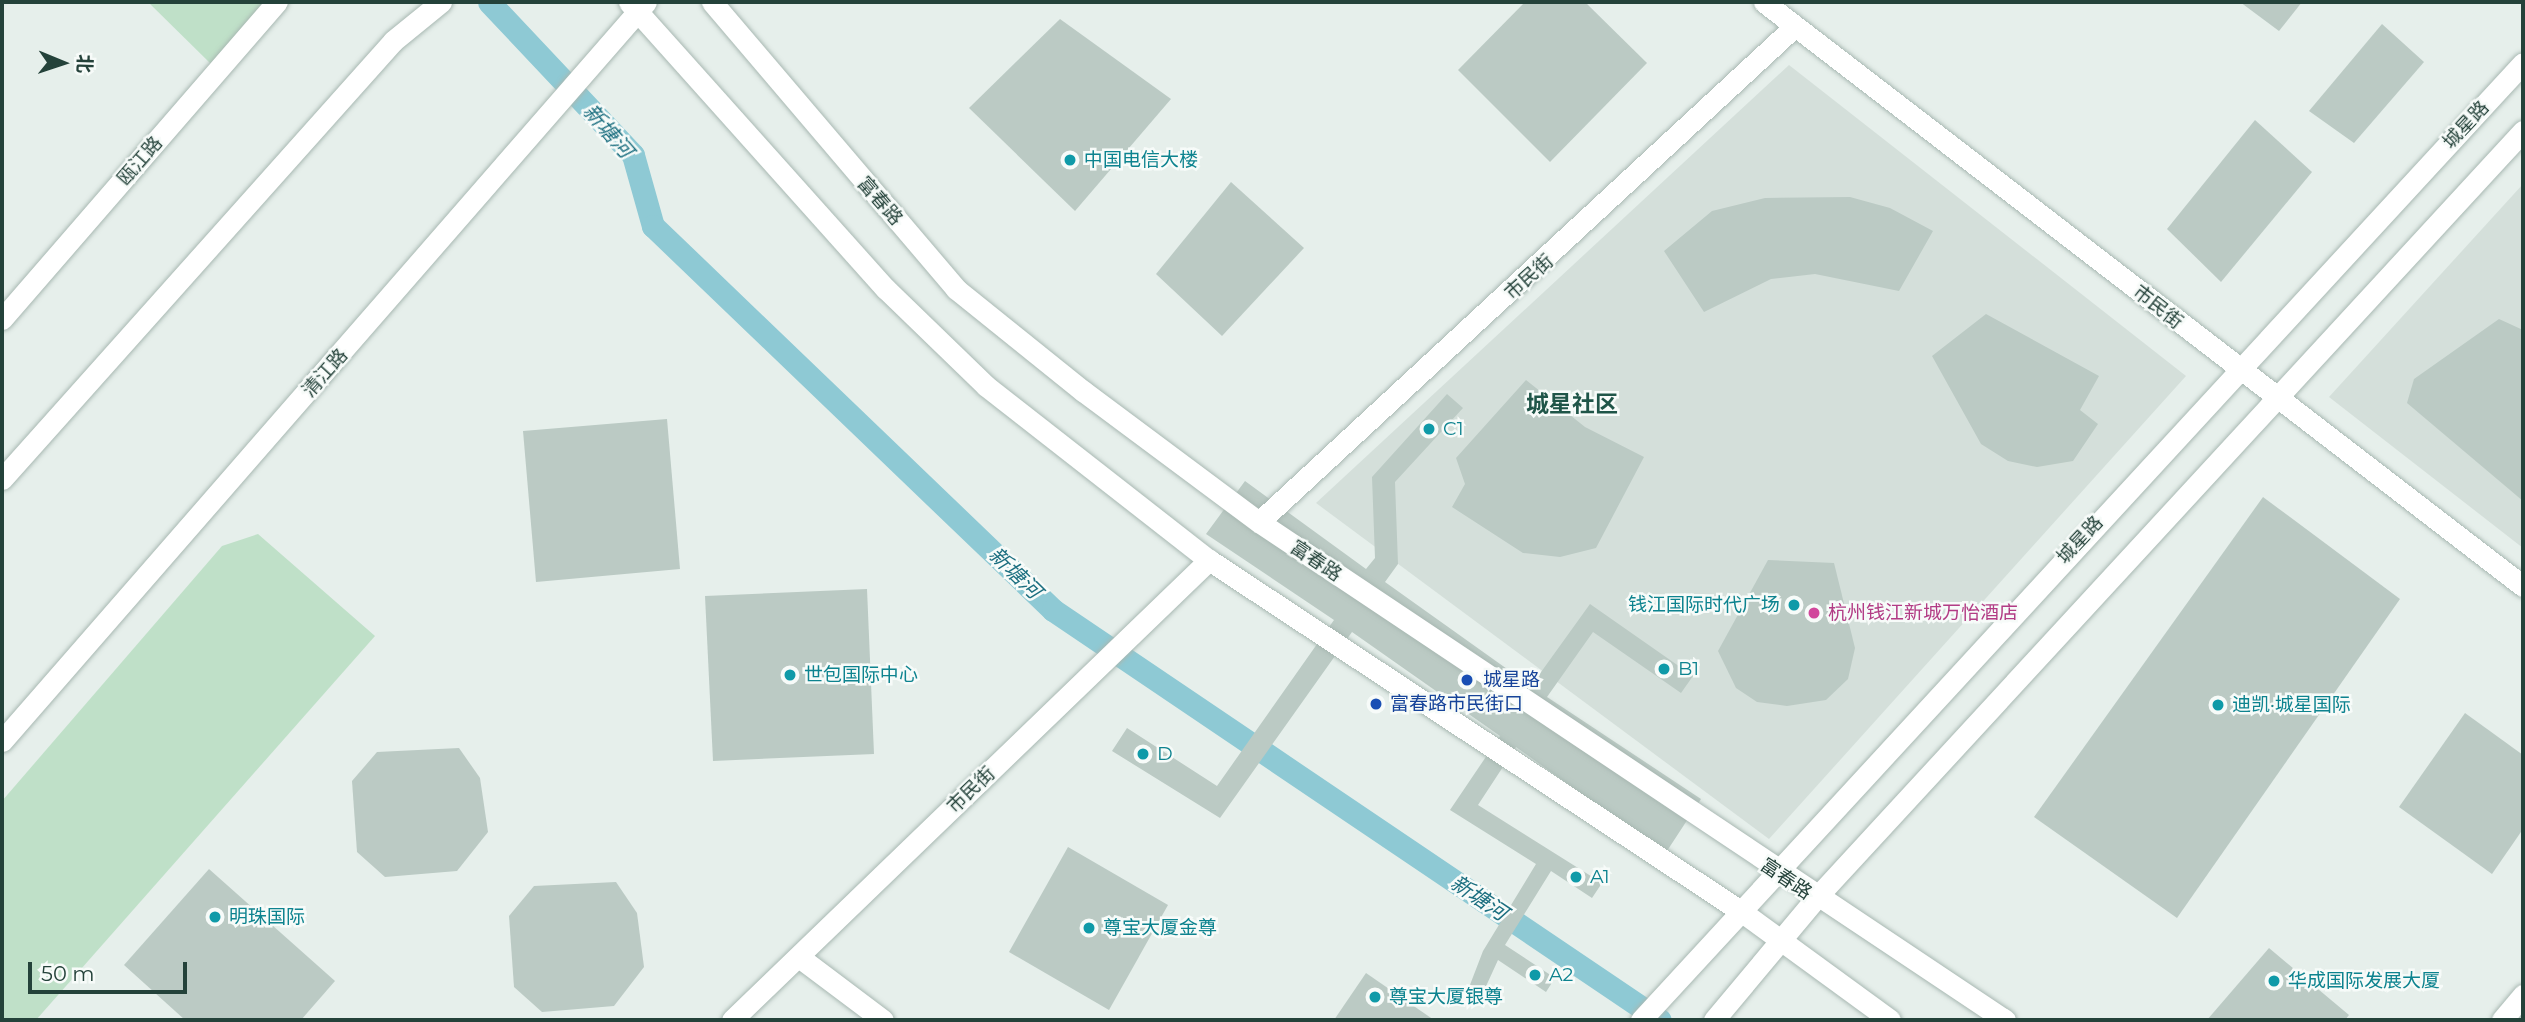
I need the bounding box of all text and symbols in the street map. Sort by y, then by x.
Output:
north arrow [28,28,98,98]
text: 北 [73,54,96,74]
street label: 城星路 [2438,96,2494,154]
water label: 新塘河 [578,99,638,163]
street label: 瓯江路 [113,132,167,190]
place label: 中国电信大楼 [1084,149,1198,171]
marker: 中国电信大楼 [1062,152,1078,168]
street label: 富春路 [853,172,907,230]
street label: 市民街 [1500,249,1558,305]
street label: 市民街 [2129,280,2187,334]
street label: 清江路 [297,344,353,402]
district label: 城星社区 [1526,390,1618,418]
place label: C1 [1443,418,1464,440]
marker: C1 [1421,421,1437,437]
street label: 城星路 [2052,511,2108,569]
street label: 富春路 [1286,536,1346,586]
water label: 新塘河 [984,542,1046,604]
place label: 钱江国际时代广场 [1628,594,1780,616]
marker: 钱江国际时代广场 [1786,597,1802,613]
place label: 杭州钱江新城万怡酒店 [1828,602,2018,624]
marker: 杭州钱江新城万怡酒店 [1806,605,1822,621]
place label: B1 [1678,658,1699,680]
marker: B1 [1656,661,1672,677]
place label: 世包国际中心 [804,664,918,686]
marker: 世包国际中心 [782,667,798,683]
place label: 城星路 [1483,669,1540,691]
marker: 城星路 [1457,670,1477,690]
place label: 富春路市民街口 [1390,693,1523,715]
place label: 迪凯·城星国际 [2232,694,2351,716]
marker: 富春路市民街口 [1368,696,1384,712]
marker: 迪凯·城星国际 [2210,697,2226,713]
place label: D [1157,743,1173,765]
marker: D [1135,746,1151,762]
street label: 市民街 [943,762,999,818]
street label: 富春路 [1756,854,1816,904]
place label: A1 [1590,866,1610,888]
marker: A1 [1568,869,1584,885]
water label: 新塘河 [1446,870,1512,926]
place label: 明珠国际 [229,906,305,928]
marker: 明珠国际 [207,909,223,925]
place label: 尊宝大厦金尊 [1103,917,1217,939]
marker: 尊宝大厦金尊 [1081,920,1097,936]
scale bar [32,948,191,992]
text: 50 m [41,961,95,986]
place label: A2 [1549,964,1573,986]
marker: A2 [1527,967,1543,983]
place label: 华成国际发展大厦 [2288,970,2440,992]
marker: 华成国际发展大厦 [2266,973,2282,989]
place label: 尊宝大厦银尊 [1389,986,1503,1008]
marker: 尊宝大厦银尊 [1367,989,1383,1005]

